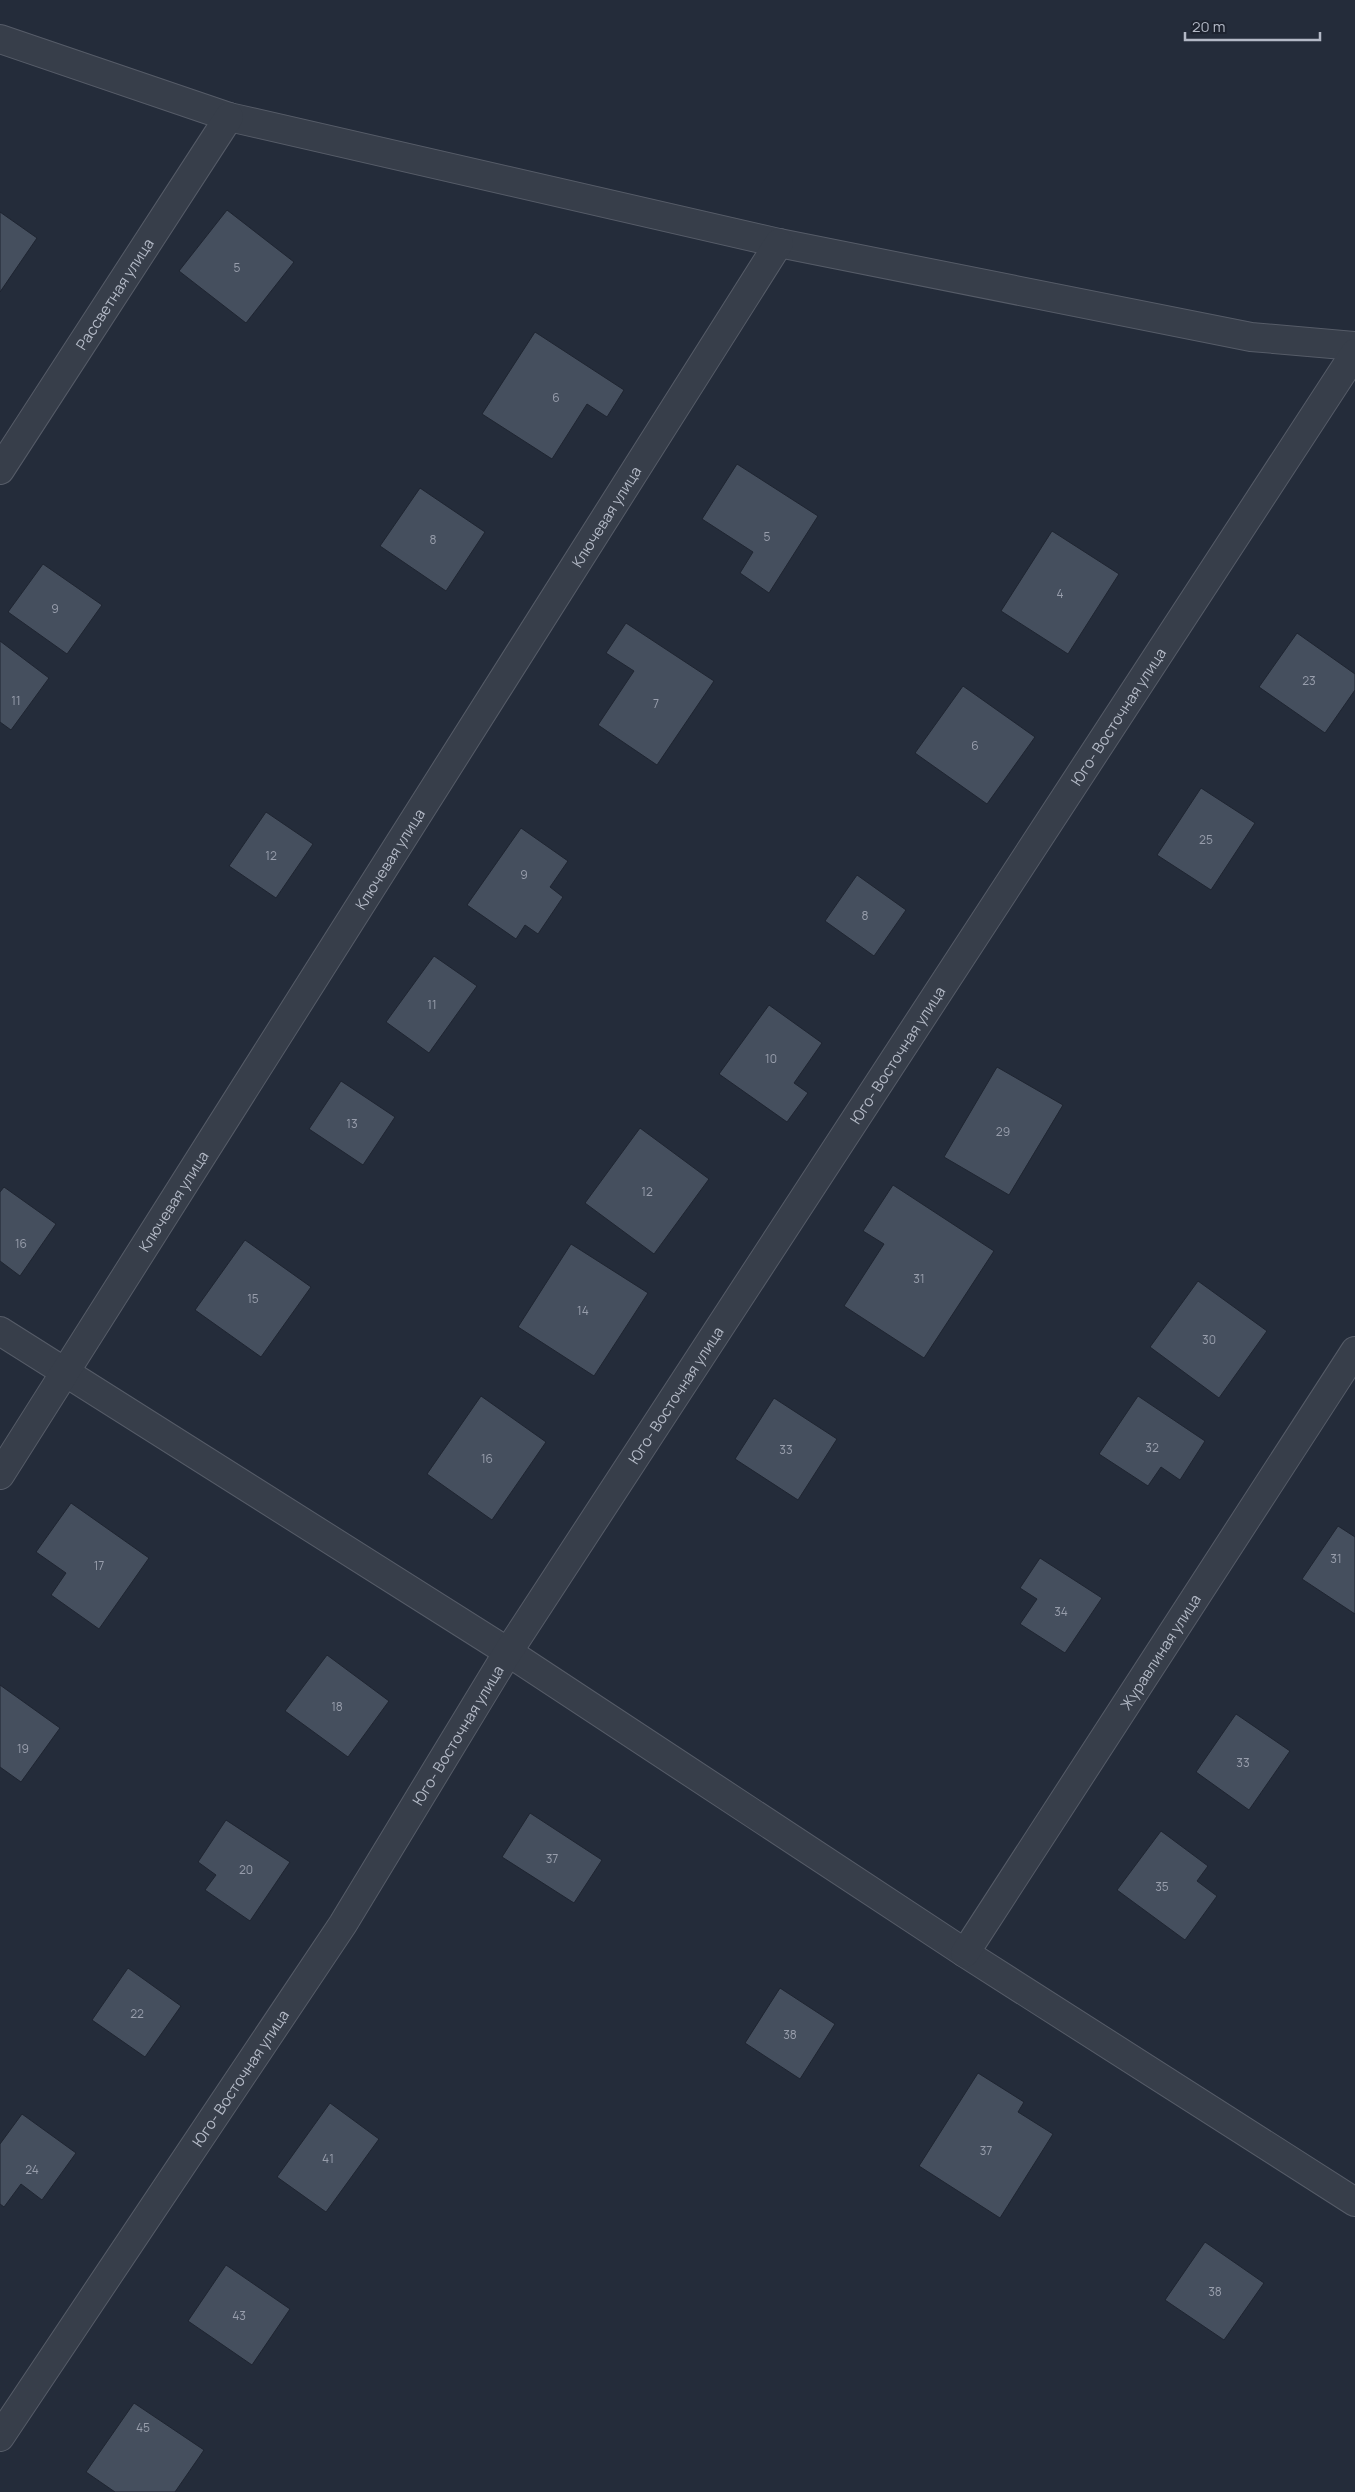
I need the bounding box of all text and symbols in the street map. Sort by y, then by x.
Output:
scale bar [1185,10,1320,42]
text: 20 m [1192,16,1225,37]
street label: Рассветная улица [70,234,158,354]
house number: 5 [234,259,241,276]
house number: 6 [552,389,560,406]
street label: Ключевая улица [566,462,646,571]
house number: 5 [764,528,771,545]
house number: 8 [430,531,437,548]
house number: 4 [1056,585,1064,602]
house number: 9 [51,600,59,617]
street label: Юго- Восточная улица [1065,644,1171,789]
house number: 23 [1302,672,1316,689]
house number: 11 [11,692,21,709]
house number: 7 [653,695,659,712]
house number: 6 [971,737,979,754]
street label: Ключевая улица [350,804,429,913]
house number: 25 [1199,831,1213,848]
house number: 12 [265,847,277,864]
house number: 9 [520,866,528,883]
house number: 8 [862,907,869,924]
street label: Юго- Восточная улица [845,982,950,1128]
house number: 11 [427,996,437,1013]
house number: 10 [765,1050,777,1067]
house number: 13 [346,1115,358,1132]
house number: 29 [996,1123,1010,1140]
street label: Ключевая улица [133,1147,213,1256]
house number: 12 [641,1183,653,1200]
house number: 16 [15,1235,27,1252]
house number: 31 [913,1270,925,1287]
house number: 15 [247,1290,259,1307]
house number: 14 [577,1302,589,1319]
street label: Юго- Восточная улица [623,1322,728,1468]
house number: 30 [1202,1331,1216,1348]
house number: 32 [1145,1439,1159,1456]
house number: 33 [779,1441,793,1458]
house number: 16 [481,1450,493,1467]
house number: 31 [1330,1550,1342,1567]
house number: 17 [94,1557,104,1574]
street label: Журавлиная улица [1115,1590,1205,1714]
house number: 34 [1054,1603,1068,1620]
street label: Юго- Восточная улица [407,1661,508,1809]
house number: 18 [331,1698,343,1715]
house number: 19 [17,1740,29,1757]
house number: 33 [1236,1754,1250,1771]
house number: 37 [546,1850,558,1867]
house number: 20 [239,1861,253,1878]
house number: 35 [1155,1878,1169,1895]
house number: 22 [130,2005,144,2022]
street label: Юго- Восточная улица [187,2005,293,2150]
house number: 38 [783,2026,797,2043]
house number: 37 [980,2142,992,2159]
house number: 41 [322,2150,334,2167]
house number: 24 [25,2161,39,2178]
house number: 38 [1208,2283,1222,2300]
house number: 43 [232,2307,246,2324]
house number: 45 [136,2419,150,2436]

